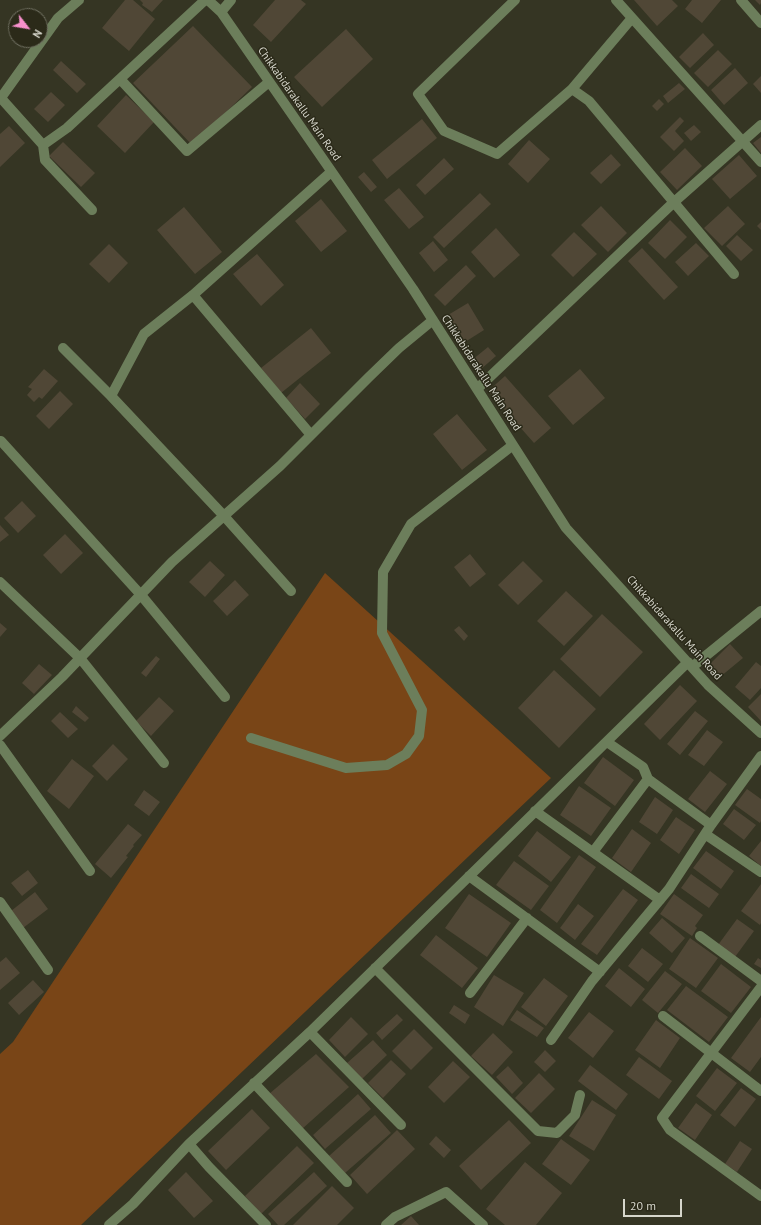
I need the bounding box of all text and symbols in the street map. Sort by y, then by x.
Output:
north arrow [8,8,48,48]
text: N [30,27,45,40]
street label: Chikkabidarakallu Main Road [255,44,343,164]
street label: Chikkabidarakallu Main Road [438,312,524,434]
street label: Chikkabidarakallu Main Road [624,573,724,683]
scale bar [625,1191,684,1217]
text: 20 m [630,1198,656,1213]

